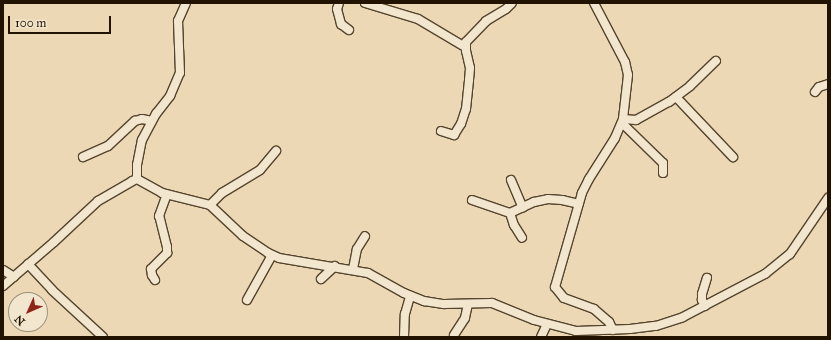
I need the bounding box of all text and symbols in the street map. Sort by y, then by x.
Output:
scale bar [10,8,113,34]
text: 100 m [15,16,46,30]
north arrow [8,292,48,332]
text: N [12,312,28,328]

